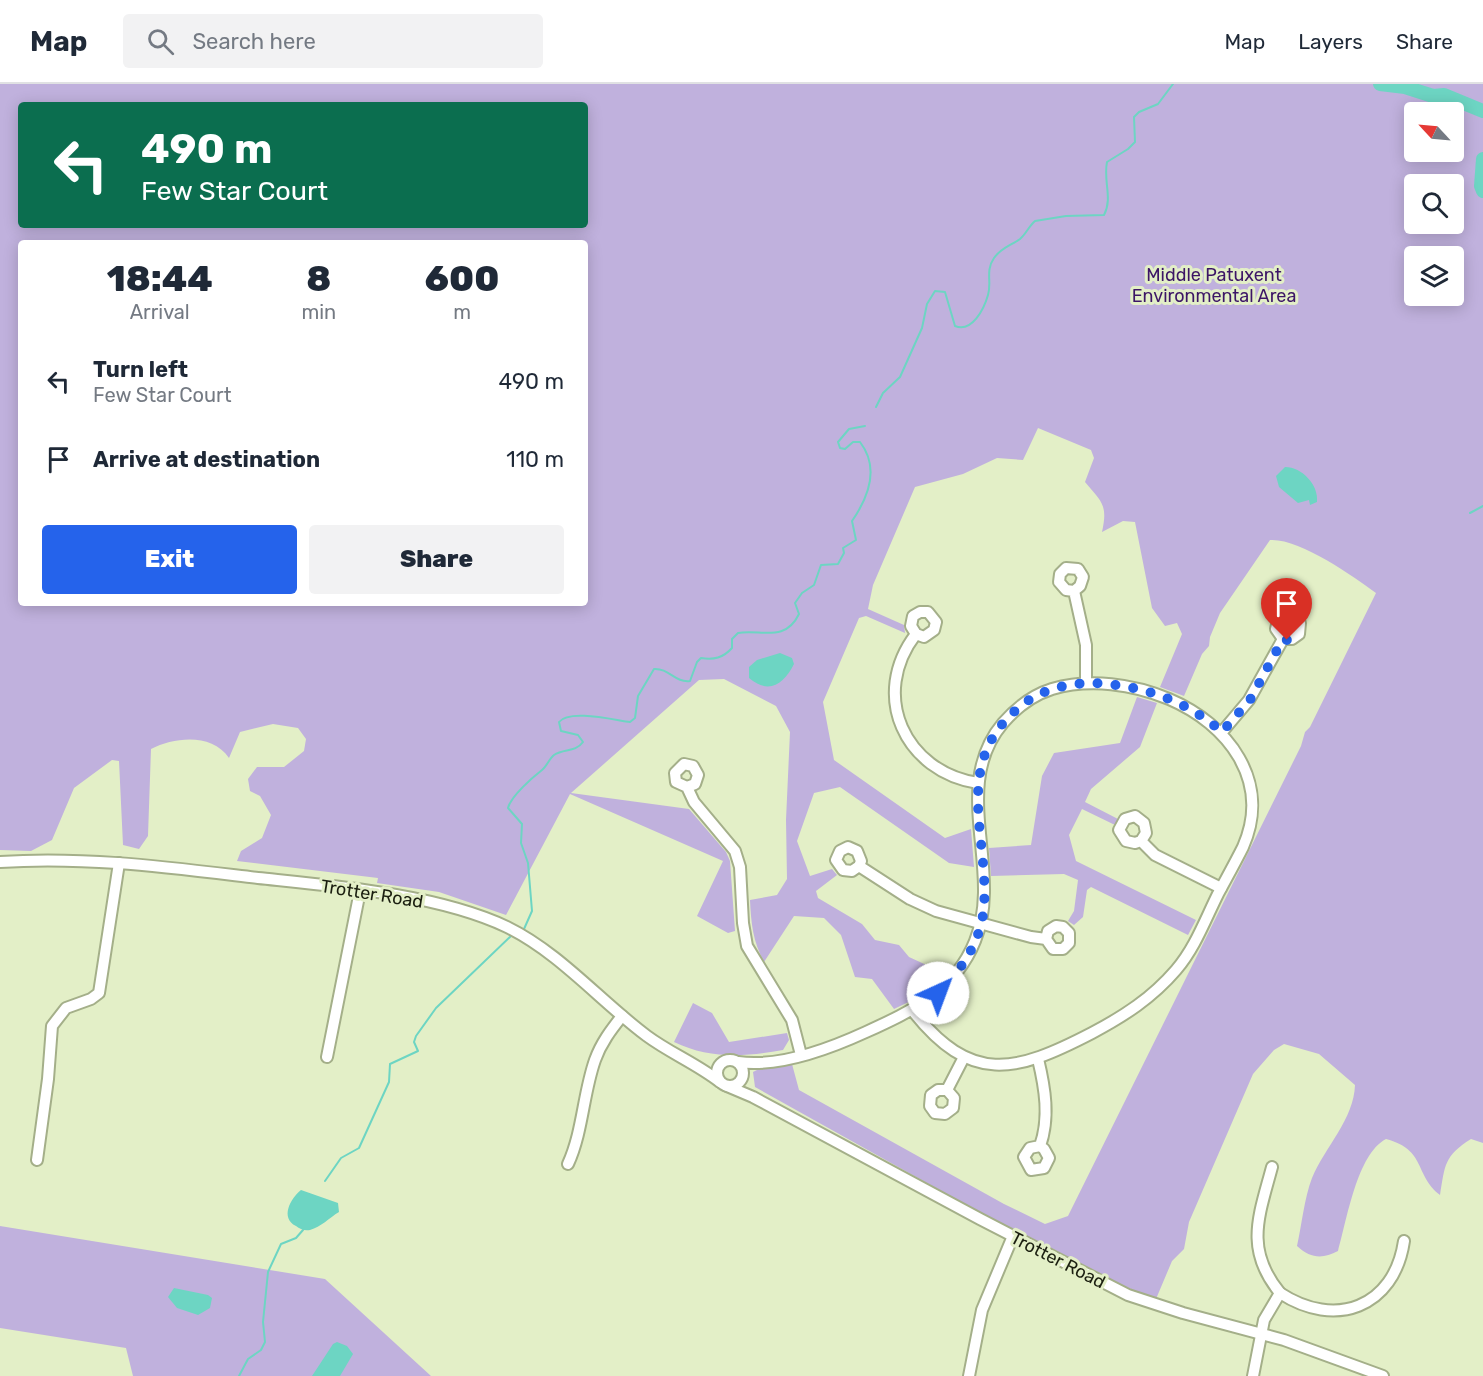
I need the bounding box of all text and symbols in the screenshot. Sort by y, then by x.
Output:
search box [123,14,543,68]
text: Map [30,25,87,58]
icon: search [144,25,177,58]
text: Search here [192,28,316,55]
text: Map [1224,29,1265,54]
text: Layers [1298,29,1363,54]
text: Share [1396,29,1453,54]
north arrow [1404,102,1464,162]
map controls [1404,102,1464,306]
text: 490 m [141,124,272,174]
icon: left [42,126,120,204]
button: search [1404,174,1464,234]
text: Few Star Court [141,175,328,207]
button: layers [1404,246,1464,306]
text: 18:44 [107,257,213,300]
text: 8 [306,257,331,300]
text: 600 [425,257,499,300]
park label: Middle Patuxent Environmental Area [1132,264,1296,307]
text: Arrival [130,300,190,324]
text: min [301,300,336,324]
text: m [453,300,471,324]
text: Turn left [93,356,188,383]
icon: left [42,365,75,398]
text: 490 m [499,368,564,395]
text: Few Star Court [93,383,231,407]
icon: arrive [42,443,75,476]
text: Arrive at destination [93,446,320,473]
text: 110 m [506,446,564,473]
button: Exit [42,525,297,594]
button: Share [309,525,564,594]
pin [1261,578,1312,640]
icon: arrive [1270,587,1303,620]
street label: Trotter Road [319,875,425,913]
position arrow [906,961,970,1025]
street label: Trotter Road [1007,1227,1109,1293]

